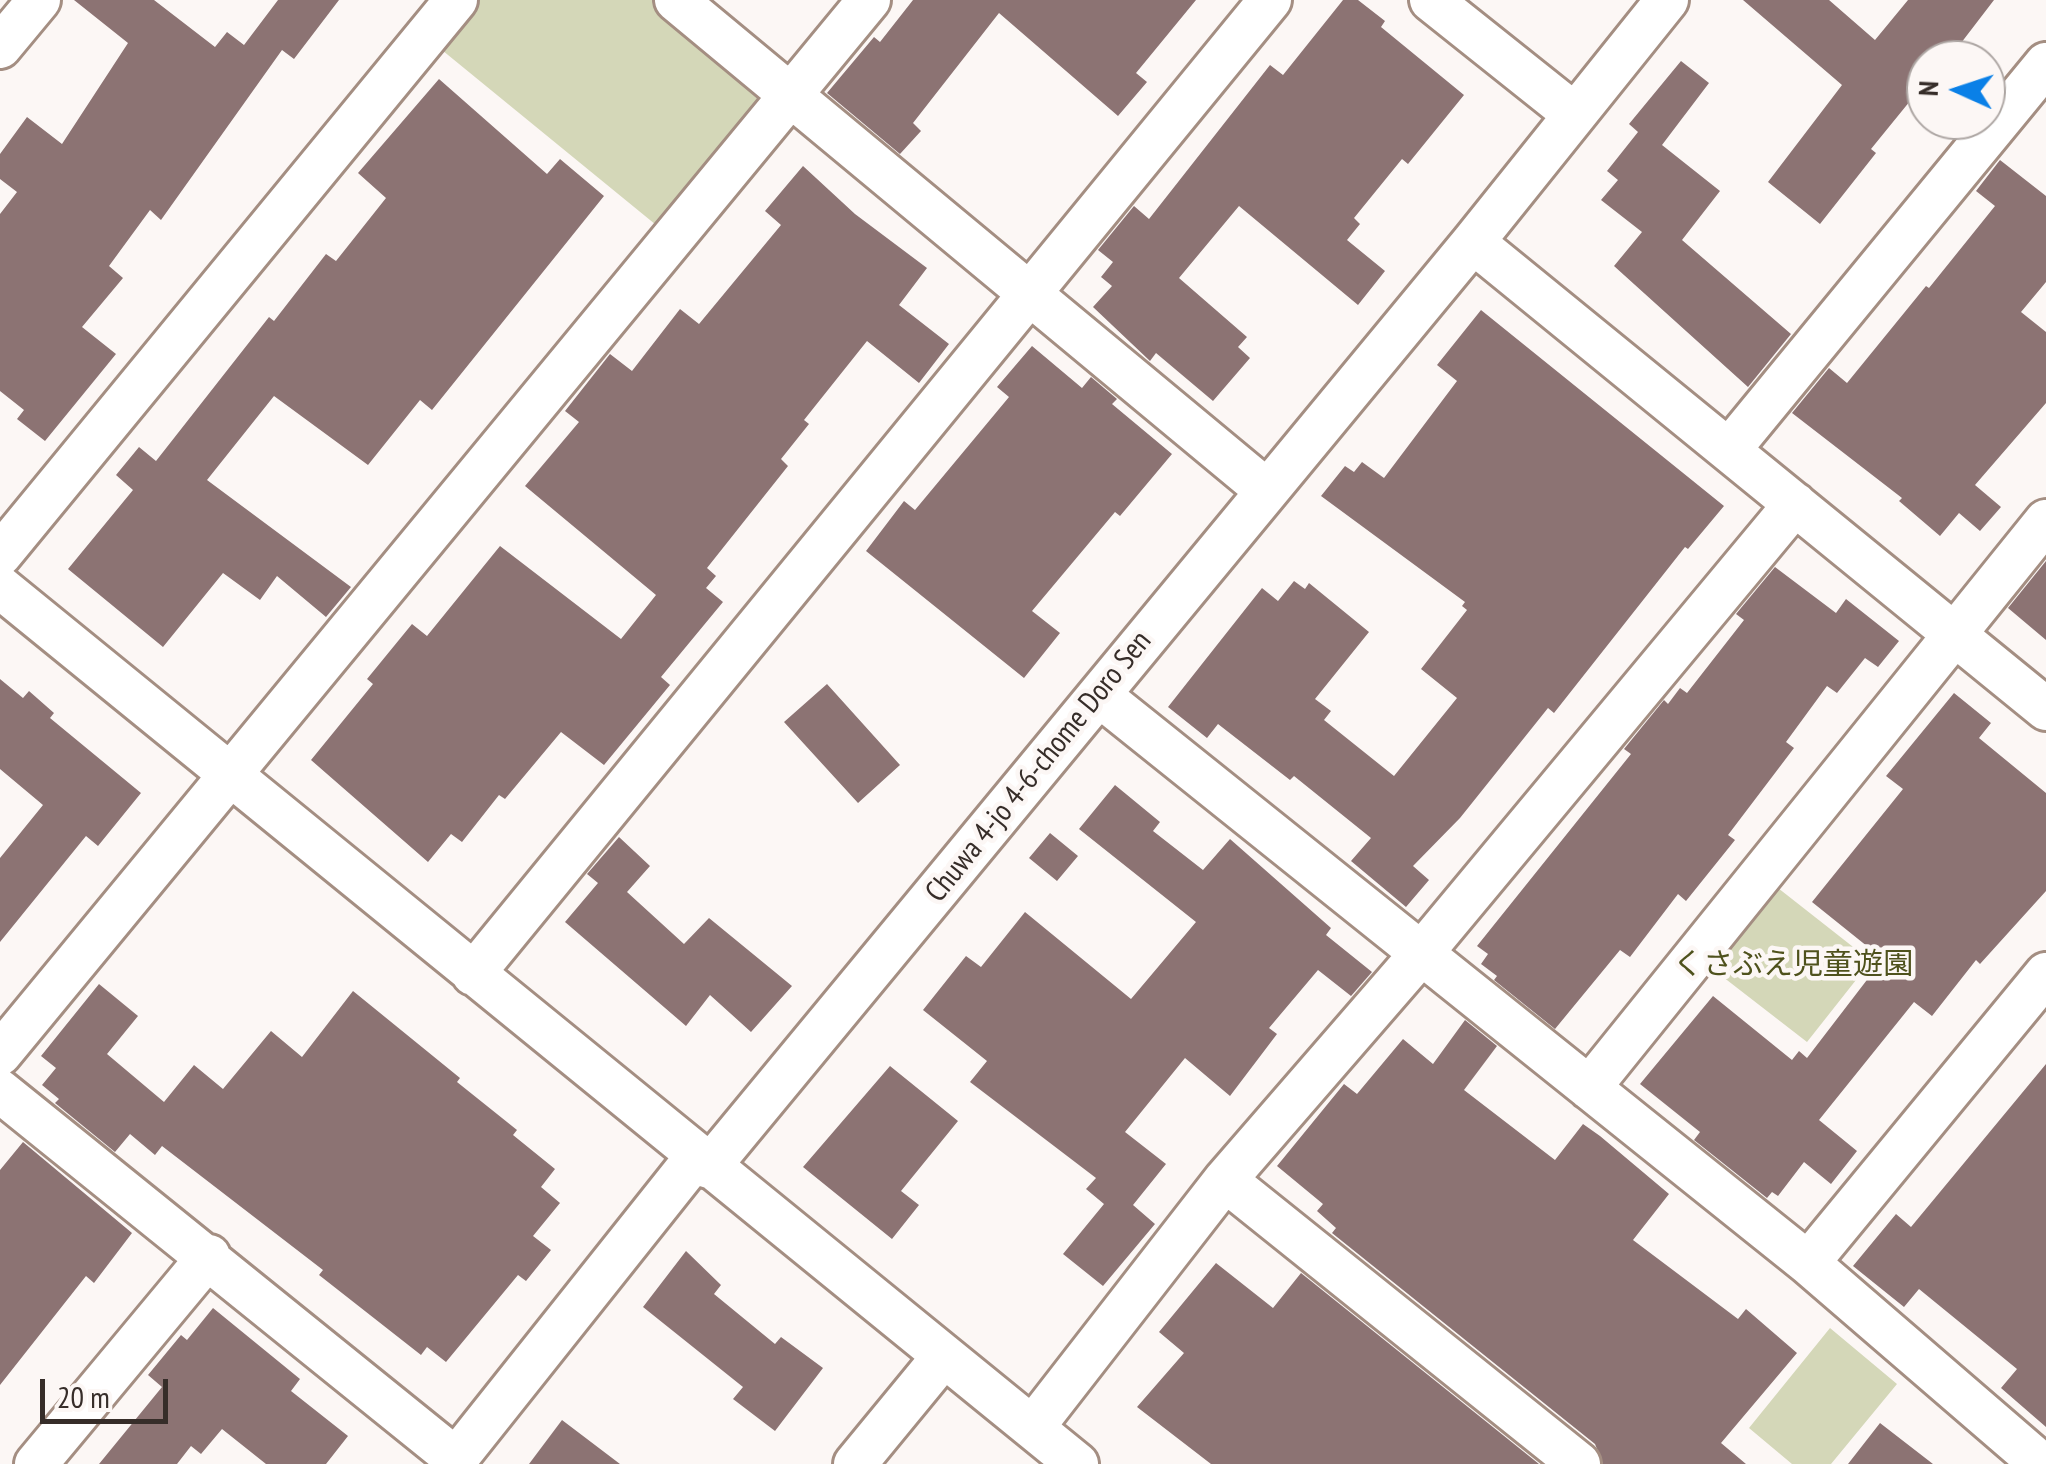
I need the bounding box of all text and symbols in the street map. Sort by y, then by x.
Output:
north arrow [1906,40,2006,140]
text: N [1909,80,1946,97]
street label: Chuwa 4-jo 4-6-chome Doro Sen [919,624,1159,910]
park label: くさぶえ児童遊園 [1673,947,1913,983]
scale bar [45,1359,172,1421]
text: 20 m [57,1377,110,1416]

